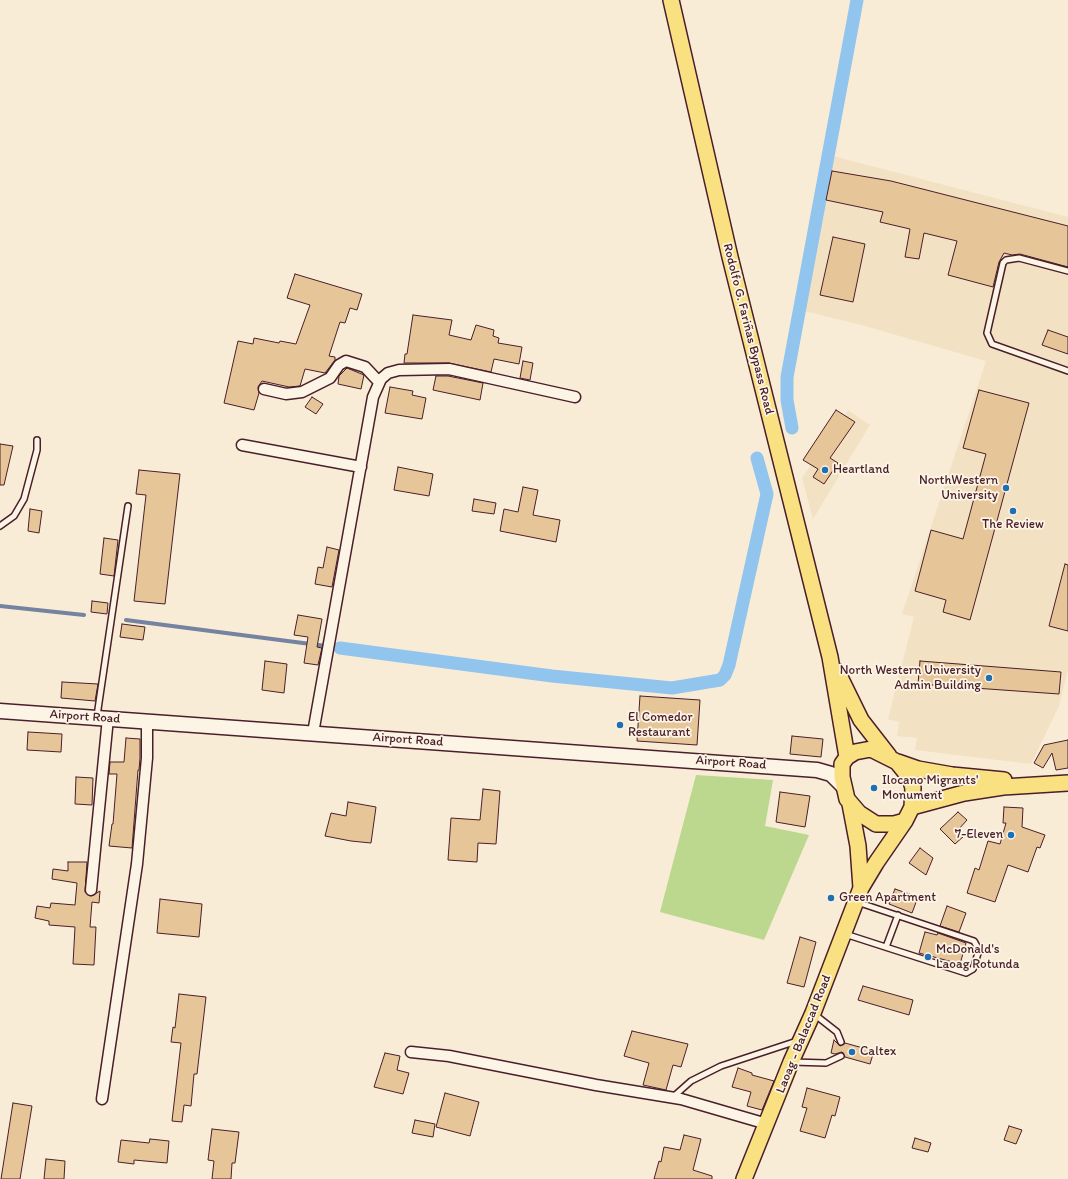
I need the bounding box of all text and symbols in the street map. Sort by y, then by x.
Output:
street label: Rodolfo G. Fariñas Bypass Road [719,242,777,416]
place label: Heartland [833,462,889,478]
marker: Heartland [820,465,830,475]
place label: NorthWestern University [919,473,998,504]
marker: NorthWestern University [1001,483,1011,493]
marker: The Review [1008,506,1018,516]
place label: The Review [982,517,1044,533]
place label: North Western University Admin Building [840,663,981,694]
marker: North Western University Admin Building [984,673,994,683]
street label: Airport Road [49,707,121,727]
place label: El Comedor Restaurant [628,710,693,741]
marker: El Comedor Restaurant [615,720,625,730]
street label: Airport Road [372,730,444,750]
street label: Airport Road [695,753,767,773]
place label: Ilocano Migrants' Monument [882,773,978,804]
marker: Ilocano Migrants' Monument [869,783,879,793]
place label: 7-Eleven [955,827,1003,843]
marker: 7-Eleven [1006,830,1016,840]
place label: Green Apartment [839,890,936,906]
marker: Green Apartment [826,893,836,903]
place label: McDonald's Laoag Rotunda [936,942,1019,973]
marker: McDonald's Laoag Rotunda [923,952,933,962]
street label: Laoag - Balaccad Road [773,972,835,1096]
place label: Caltex [860,1044,896,1060]
marker: Caltex [847,1047,857,1057]

